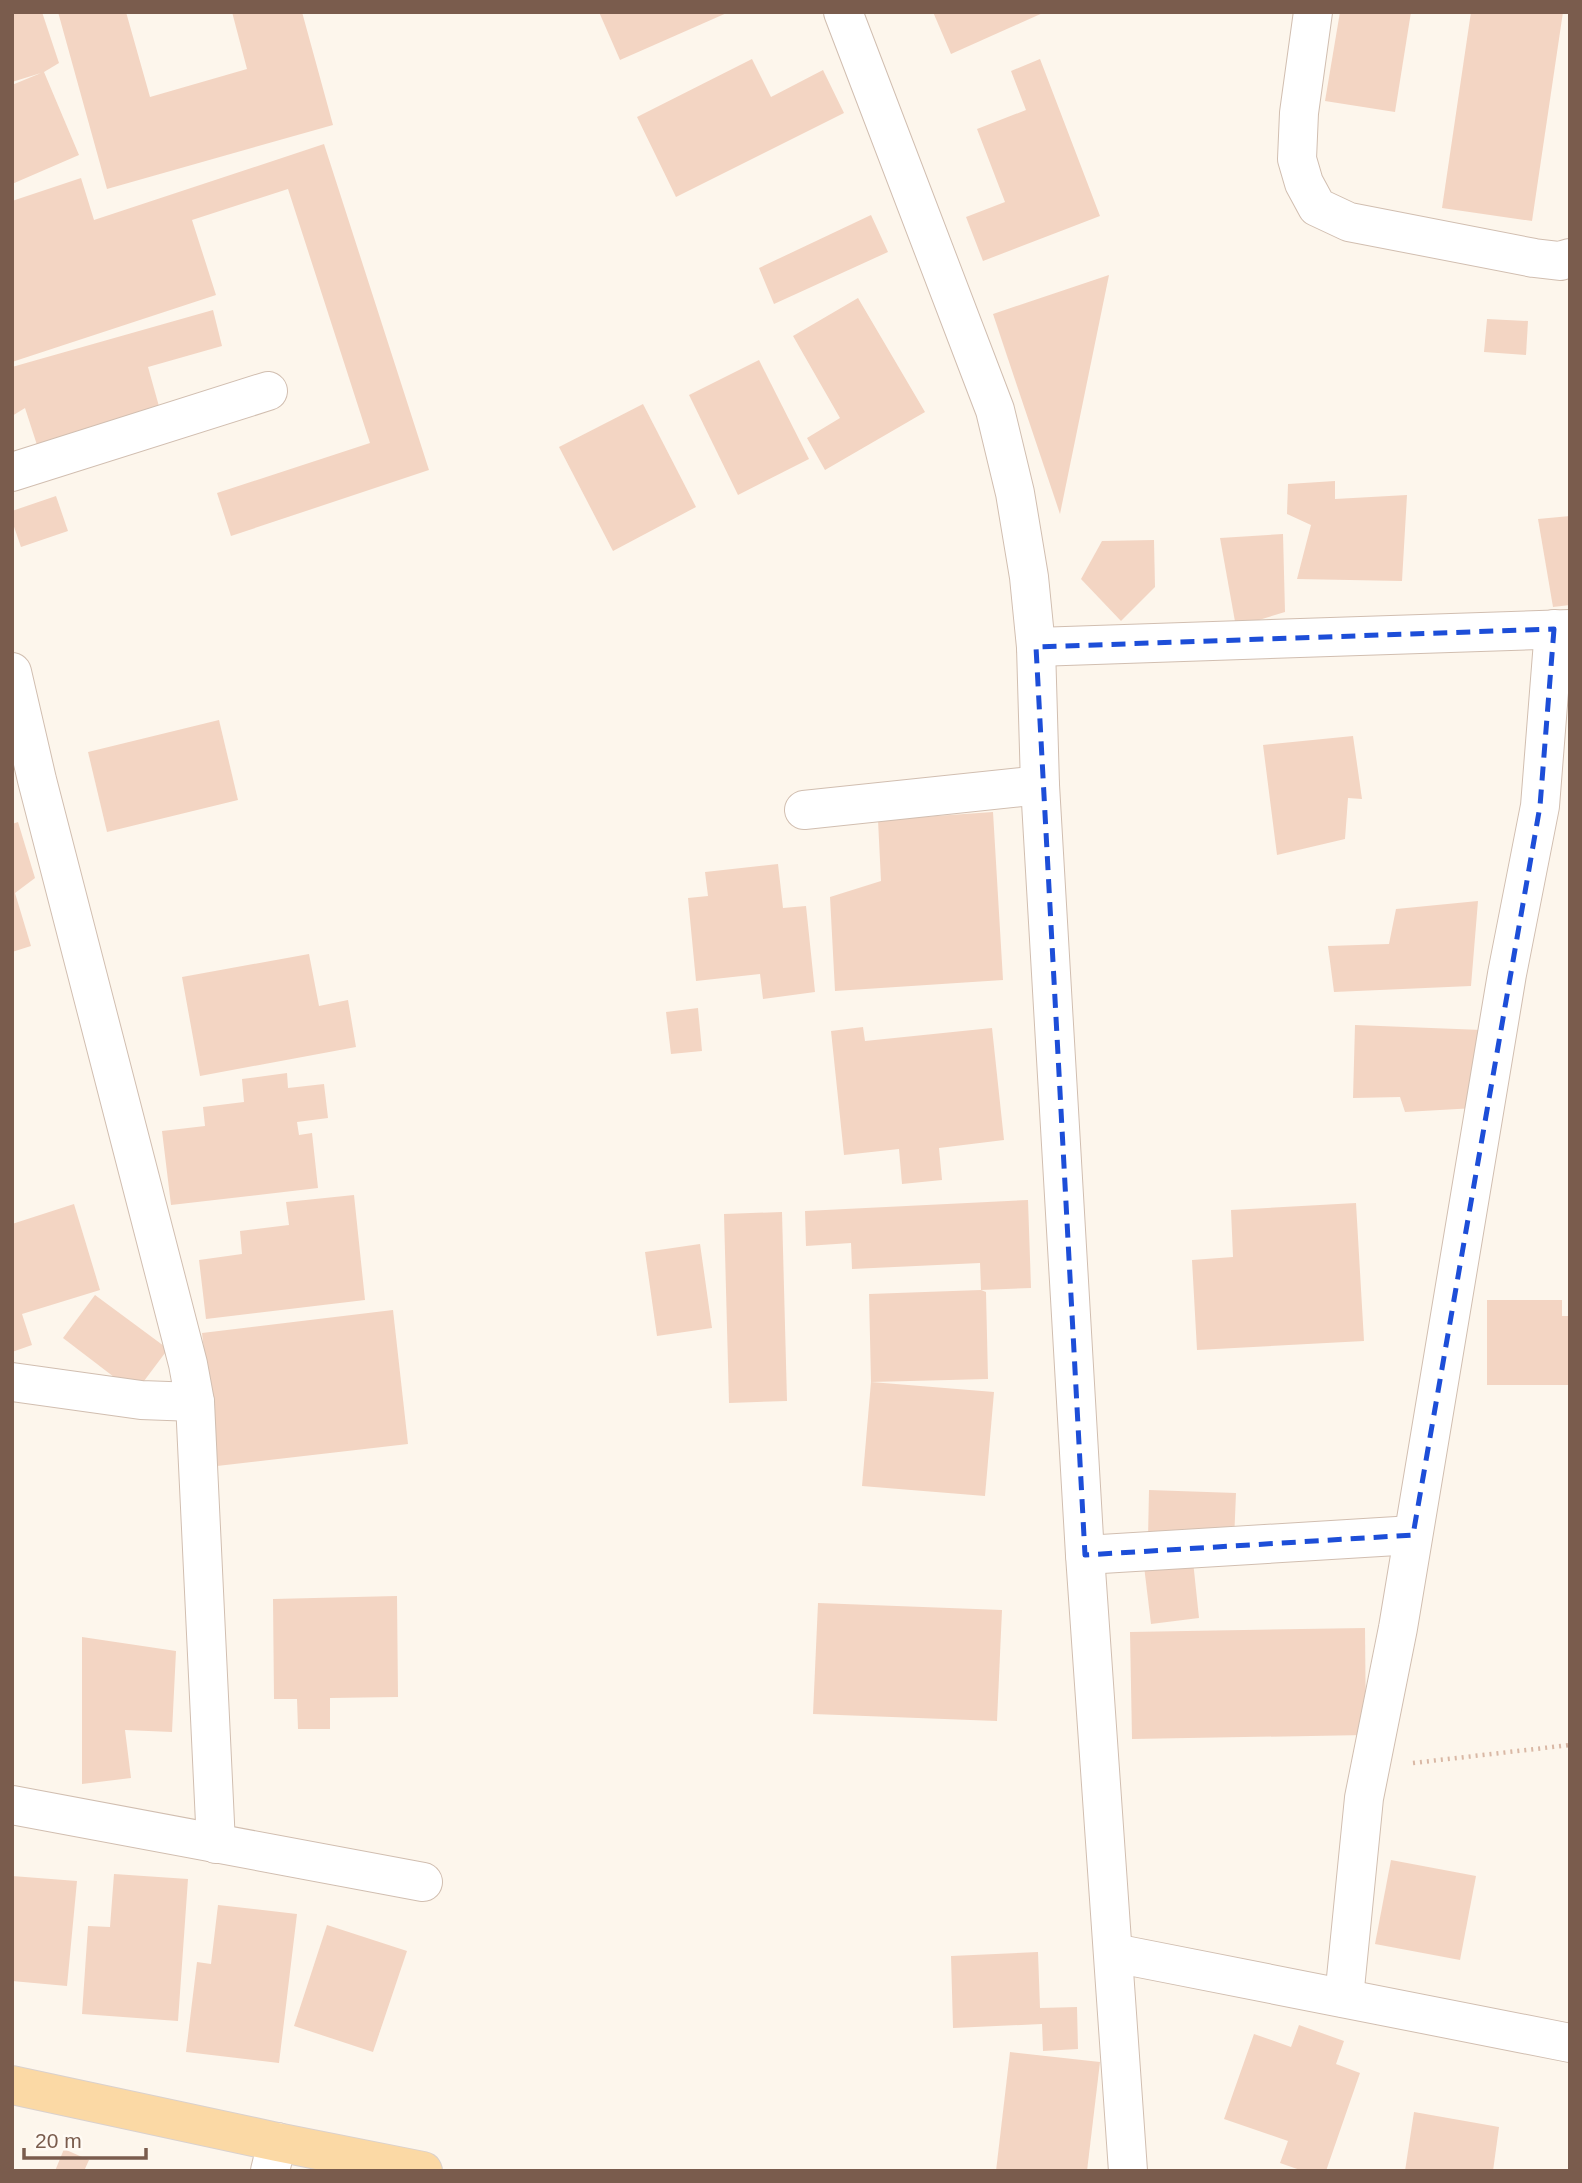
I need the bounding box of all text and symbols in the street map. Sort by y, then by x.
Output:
scale bar [24,2116,147,2160]
text: 20 m [35,2129,82,2152]

